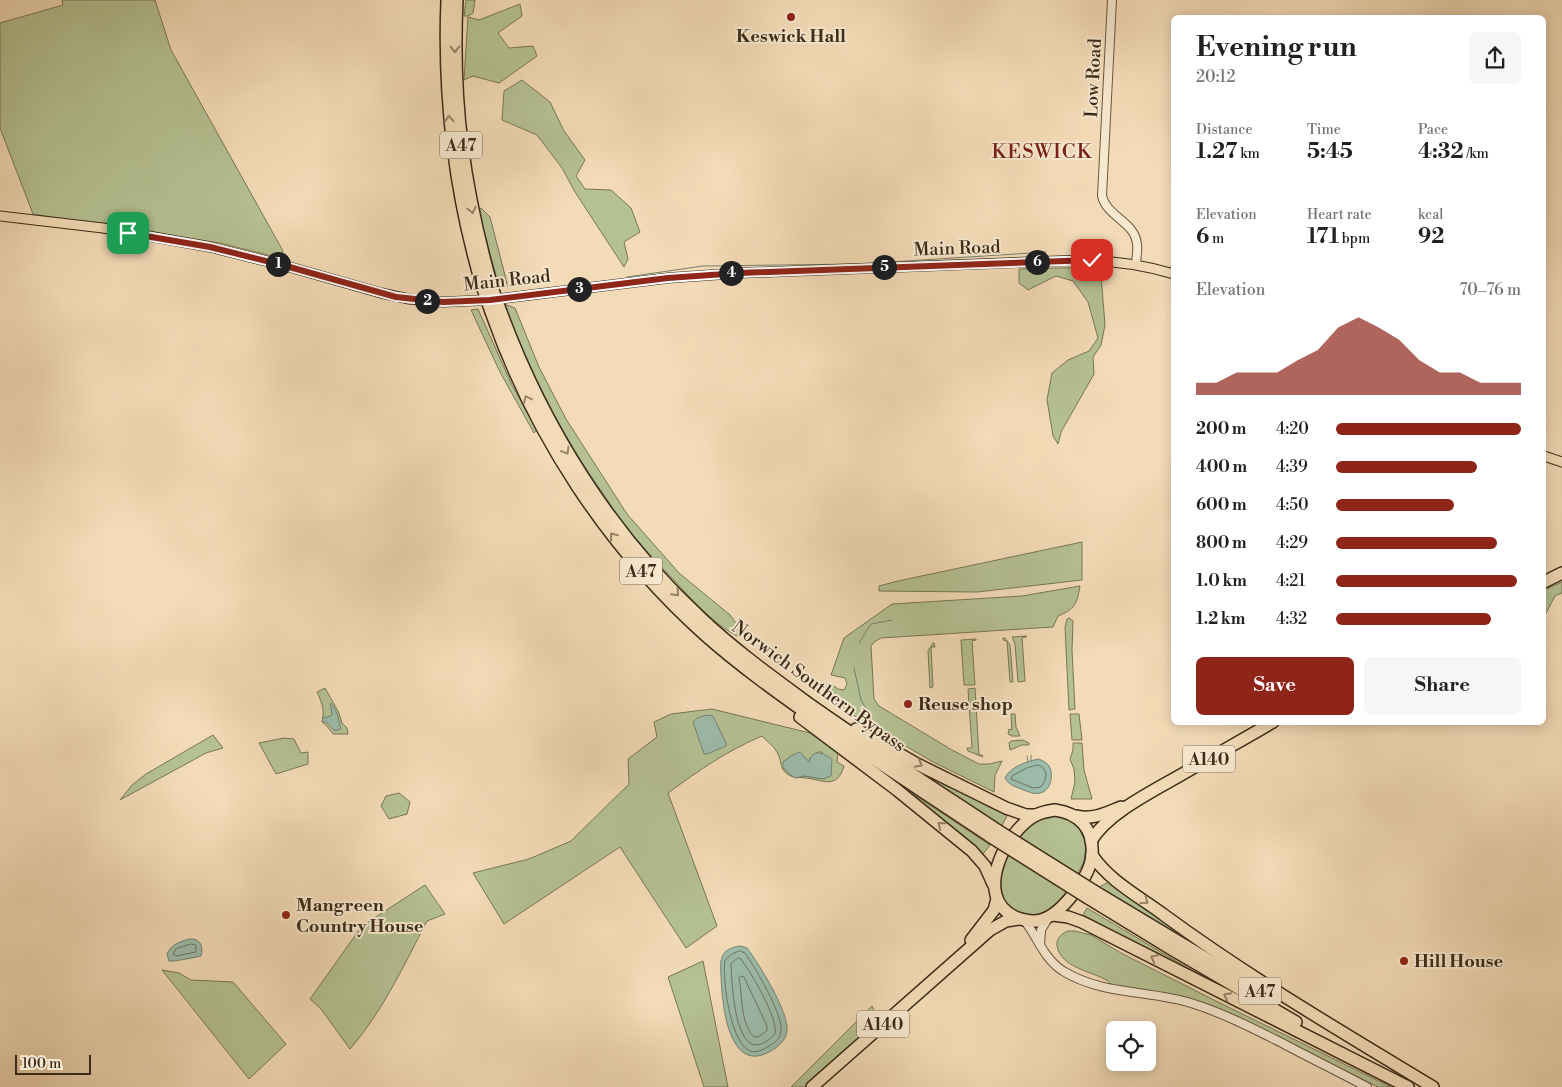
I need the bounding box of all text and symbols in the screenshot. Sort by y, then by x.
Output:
marker: Keswick Hall [785,11,797,23]
place label: Keswick Hall [736,25,846,48]
text: Evening run [1196,30,1357,65]
button: share [1469,32,1521,84]
street label: Low Road [1080,37,1107,118]
one-way arrow [450,45,460,53]
text: 20:12 [1196,67,1236,87]
one-way arrow [443,114,454,122]
text: Distance [1196,121,1253,139]
text: Time [1307,121,1341,139]
text: Pace [1418,121,1448,139]
road number: A47 [440,132,482,158]
text: 1.27 [1196,139,1237,165]
text: 5:45 [1307,139,1353,165]
text: 4:32 [1418,139,1464,165]
district label: KESWICK [992,140,1093,165]
text: km [1237,145,1260,163]
text: /km [1464,145,1489,163]
one-way arrow [466,206,477,214]
text: Elevation [1196,206,1257,224]
text: Heart rate [1307,206,1372,224]
text: kcal [1418,206,1443,224]
pin [107,212,149,254]
icon: arrive [114,219,142,247]
text: 6 [1196,224,1209,250]
text: 171 [1307,224,1339,250]
text: 92 [1418,224,1444,250]
text: m [1209,230,1224,248]
text: bpm [1339,230,1370,248]
street label: Main Road [913,235,1002,262]
pin [1071,239,1113,281]
icon: check [1078,246,1106,274]
pin: 6 [1024,250,1050,274]
pin: 1 [266,252,290,276]
text: 6 [1033,253,1042,271]
pin: 5 [872,254,896,280]
text: 1 [275,255,282,273]
text: 5 [880,258,889,276]
pin: 4 [718,260,744,286]
street label: Main Road [463,264,552,296]
text: 4 [727,264,736,282]
pin: 3 [566,276,592,302]
text: 3 [575,280,584,298]
text: Elevation [1196,280,1265,300]
text: 70–76 m [1460,280,1521,300]
pin: 2 [414,288,440,314]
text: 2 [423,292,432,310]
one-way arrow [523,395,533,404]
text: 200 m [1196,419,1246,439]
text: 4:20 [1276,419,1309,439]
one-way arrow [560,445,570,454]
text: 400 m [1196,457,1247,477]
text: 4:39 [1276,457,1308,477]
text: 600 m [1196,495,1246,515]
text: 4:50 [1276,495,1309,515]
one-way arrow [610,532,619,542]
text: 800 m [1196,533,1247,553]
text: 4:29 [1276,533,1308,553]
road number: A47 [620,558,662,584]
text: 1.0 km [1196,571,1247,591]
text: 4:21 [1276,571,1305,591]
one-way arrow [670,588,679,597]
text: 1.2 km [1196,609,1245,629]
text: 4:32 [1276,609,1307,629]
street label: Norwich Southern Bypass [727,616,910,757]
button: Save [1196,657,1354,715]
button: Share [1364,657,1521,715]
place label: Reuse shop [918,693,1013,716]
marker: Reuse shop [902,698,914,710]
road number: A140 [1183,746,1235,772]
one-way arrow [914,758,923,768]
one-way arrow [938,823,947,831]
place label: Mangreen Country House [296,894,424,938]
one-way arrow [1139,895,1149,904]
marker: Mangreen Country House [280,909,292,921]
place label: Hill House [1414,950,1504,973]
one-way arrow [1150,954,1159,964]
marker: Hill House [1398,955,1410,967]
road number: A47 [1239,978,1281,1004]
one-way arrow [1223,992,1232,1002]
road number: A140 [857,1011,909,1038]
map controls [1106,1021,1156,1071]
button: locate [1106,1021,1156,1071]
scale bar [15,1052,91,1075]
text: 100 m [22,1055,61,1073]

